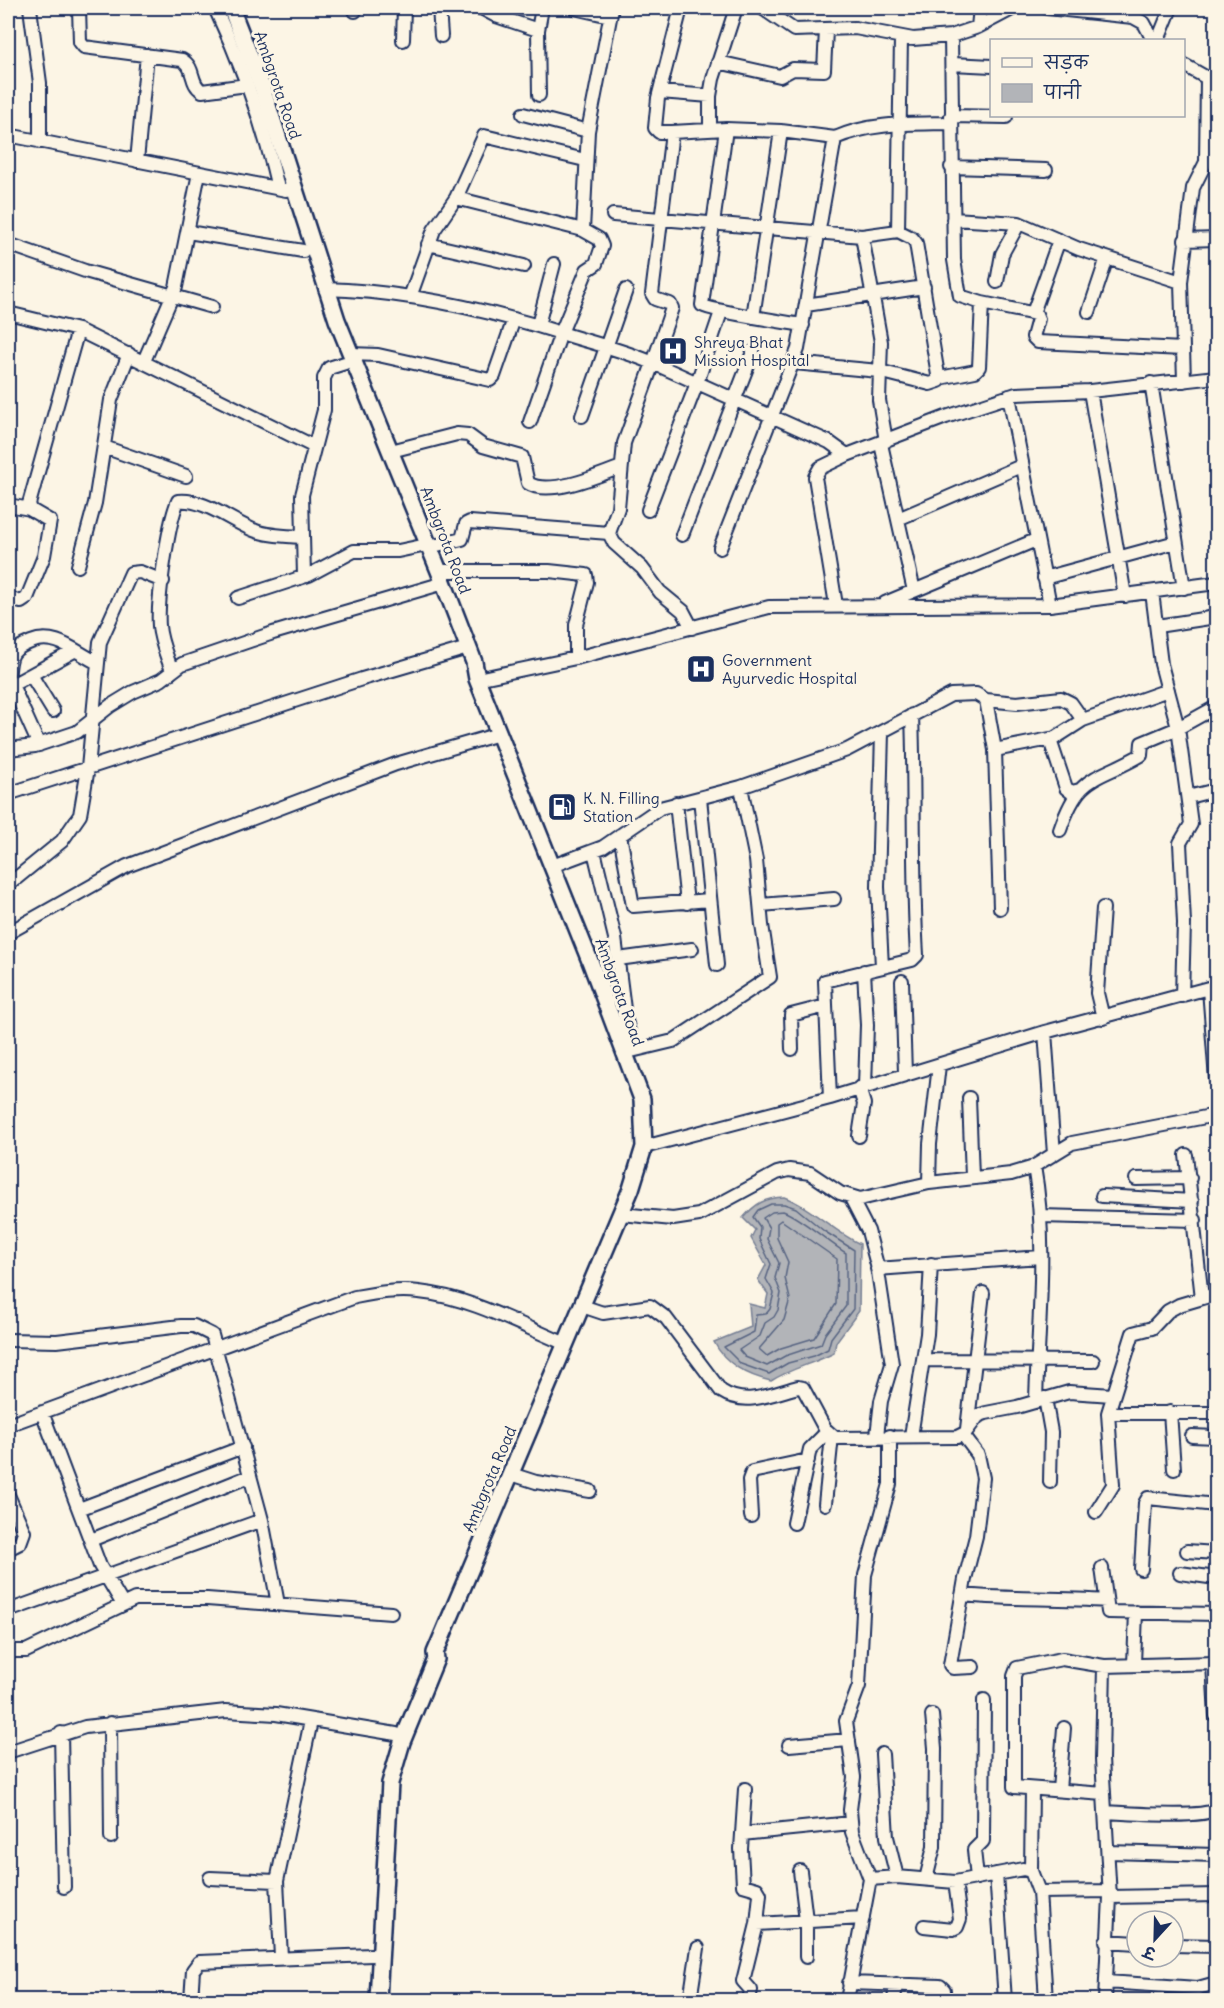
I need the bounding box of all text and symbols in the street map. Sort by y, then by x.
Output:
street label: Ambgrota Road [250,28,306,142]
legend [990,39,1185,117]
text: सड़क [1043,51,1089,74]
text: पानी [1043,79,1082,104]
place label: Shreya Bhat Mission Hospital [694,332,809,370]
hospital icon: Shreya Bhat Mission Hospital [657,335,689,367]
street label: Ambgrota Road [416,484,476,596]
place label: Government Ayurvedic Hospital [722,650,857,688]
hospital icon: Government Ayurvedic Hospital [685,653,717,685]
place label: K. N. Filling Station [583,788,660,826]
fuel station icon: K. N. Filling Station [546,791,578,823]
street label: Ambgrota Road [591,935,649,1049]
street label: Ambgrota Road [458,1423,520,1535]
north arrow [1125,1909,1185,1969]
text: उ [1139,1941,1160,1965]

